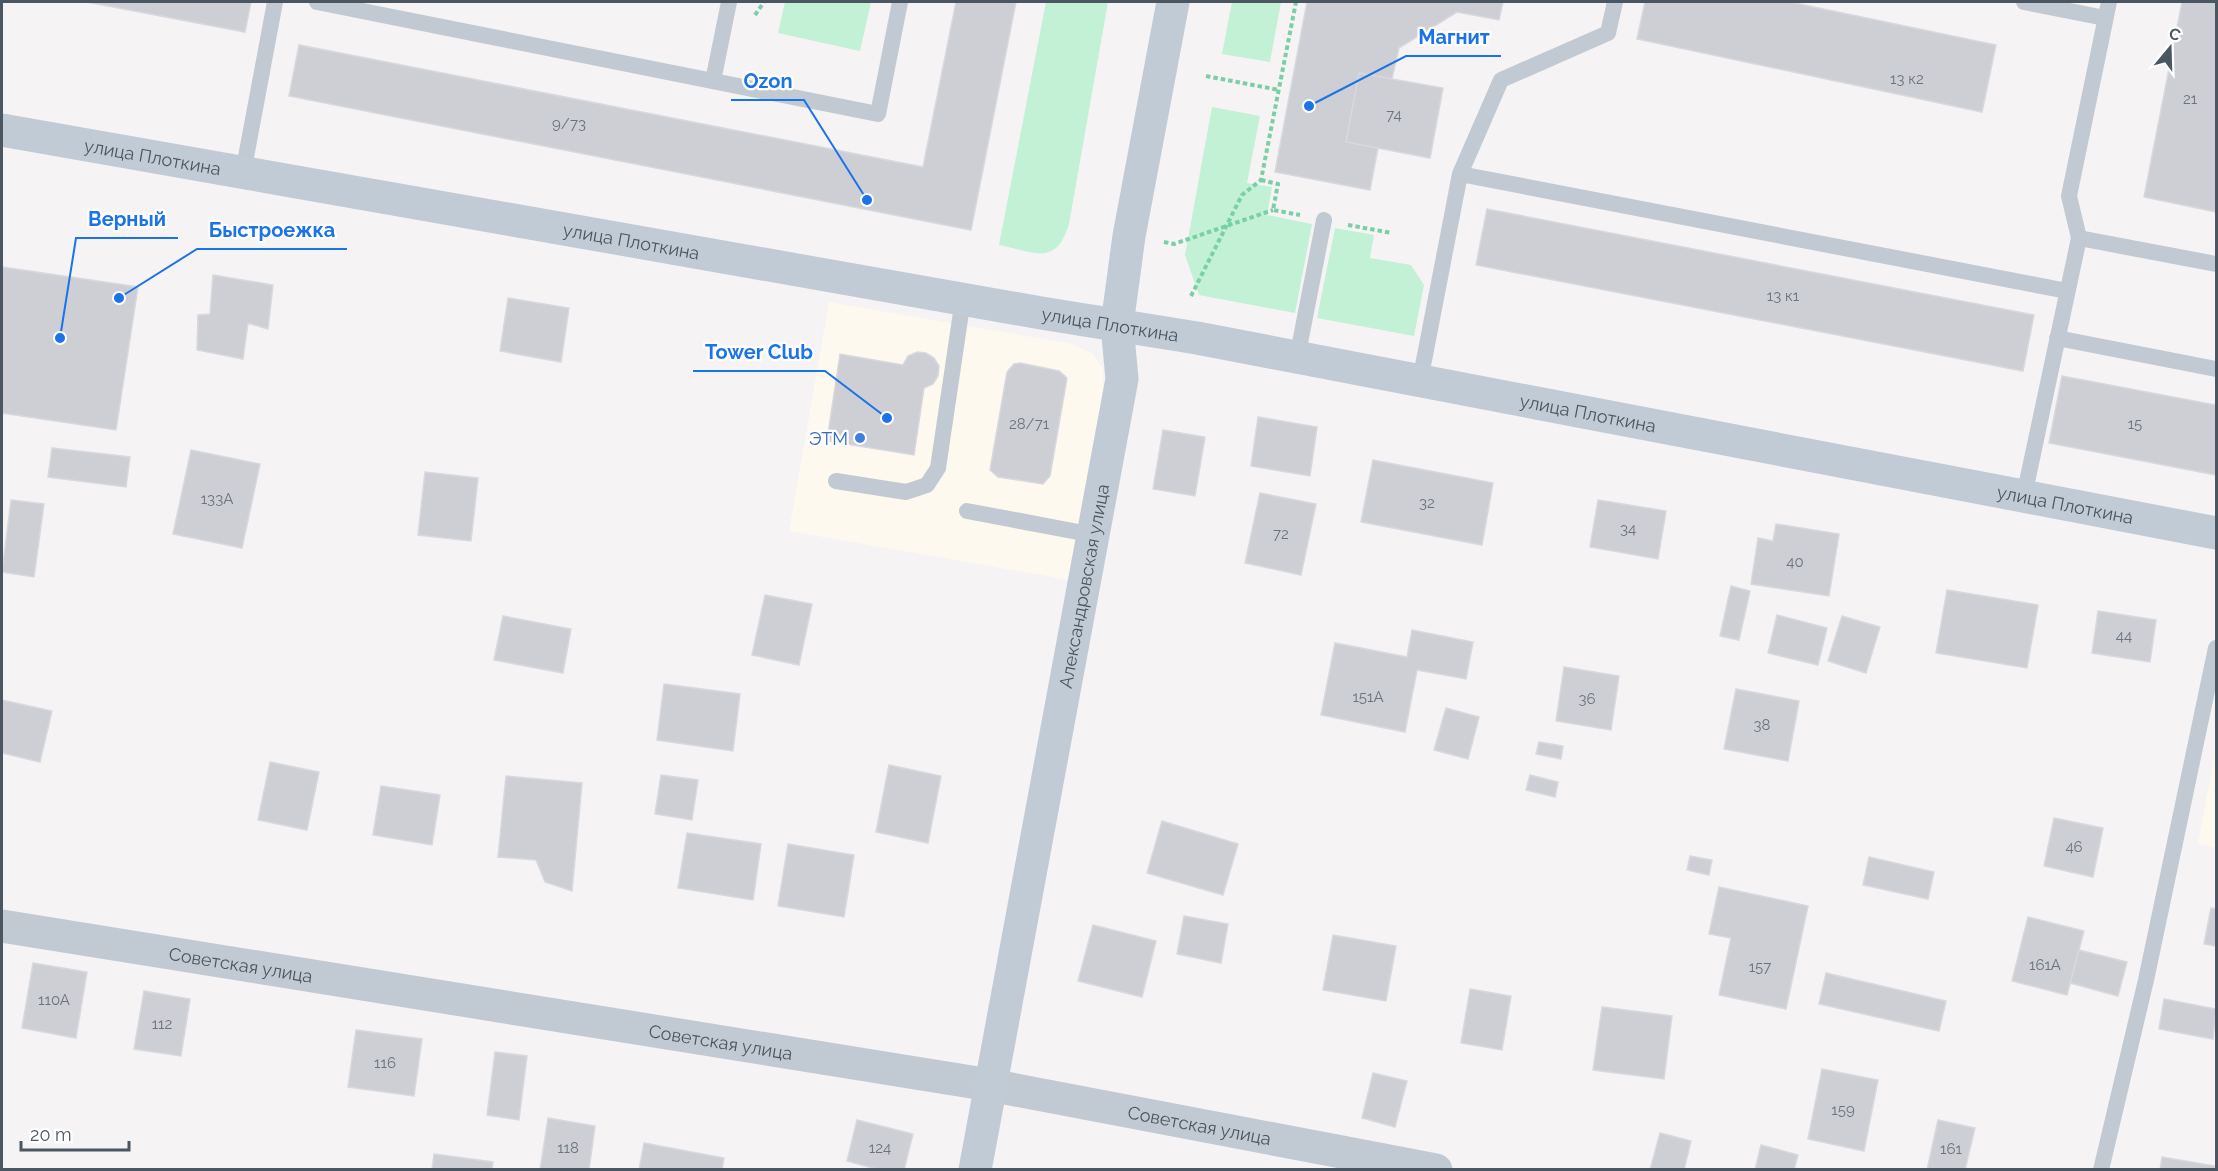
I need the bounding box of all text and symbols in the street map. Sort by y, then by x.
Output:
callout: Магнит [1406,18,1501,56]
north arrow [2140,18,2200,78]
text: С [2166,24,2183,45]
text: Магнит [1418,25,1490,49]
callout: Ozon [731,62,804,100]
text: Ozon [744,69,792,93]
house number: 13 к2 [1890,70,1924,88]
house number: 21 [2183,90,2198,108]
house number: 74 [1386,106,1402,124]
house number: 9/73 [552,115,586,133]
street label: улица Плоткина [83,134,223,179]
callout: Верный [76,200,178,238]
text: Верный [88,207,166,231]
callout: Быстроежка [197,211,347,249]
text: Быстроежка [209,218,335,242]
street label: улица Плоткина [561,218,701,263]
house number: 13 к1 [1767,287,1800,305]
street label: улица Плоткина [1040,303,1180,345]
callout: Tower Club [693,333,825,371]
text: Tower Club [705,340,813,364]
street label: улица Плоткина [1518,389,1658,436]
house number: 28/71 [1009,415,1050,433]
house number: 15 [2128,415,2142,433]
place label: ЭТМ [809,428,848,449]
marker: ЭТМ [853,431,867,445]
street label: улица Плоткина [1995,481,2135,527]
street label: Александровская улица [1054,482,1113,690]
house number: 133А [201,490,233,508]
house number: 32 [1419,494,1435,512]
house number: 34 [1620,520,1636,538]
house number: 72 [1273,525,1289,543]
house number: 40 [1786,553,1804,571]
house number: 44 [2116,627,2132,645]
house number: 151А [1352,688,1384,706]
house number: 36 [1578,690,1596,708]
house number: 38 [1754,716,1771,734]
house number: 46 [2065,838,2083,856]
street label: Советская улица [168,943,314,986]
house number: 161А [2029,956,2061,974]
house number: 157 [1749,958,1771,976]
house number: 110А [38,991,70,1009]
house number: 112 [152,1015,173,1033]
street label: Советская улица [647,1020,794,1064]
house number: 116 [374,1054,396,1072]
street label: Советская улица [1126,1101,1273,1149]
house number: 159 [1831,1101,1855,1119]
scale bar [21,1114,129,1152]
text: 20 m [30,1124,72,1145]
house number: 118 [557,1139,579,1157]
house number: 124 [869,1139,891,1157]
house number: 161 [1940,1140,1963,1158]

